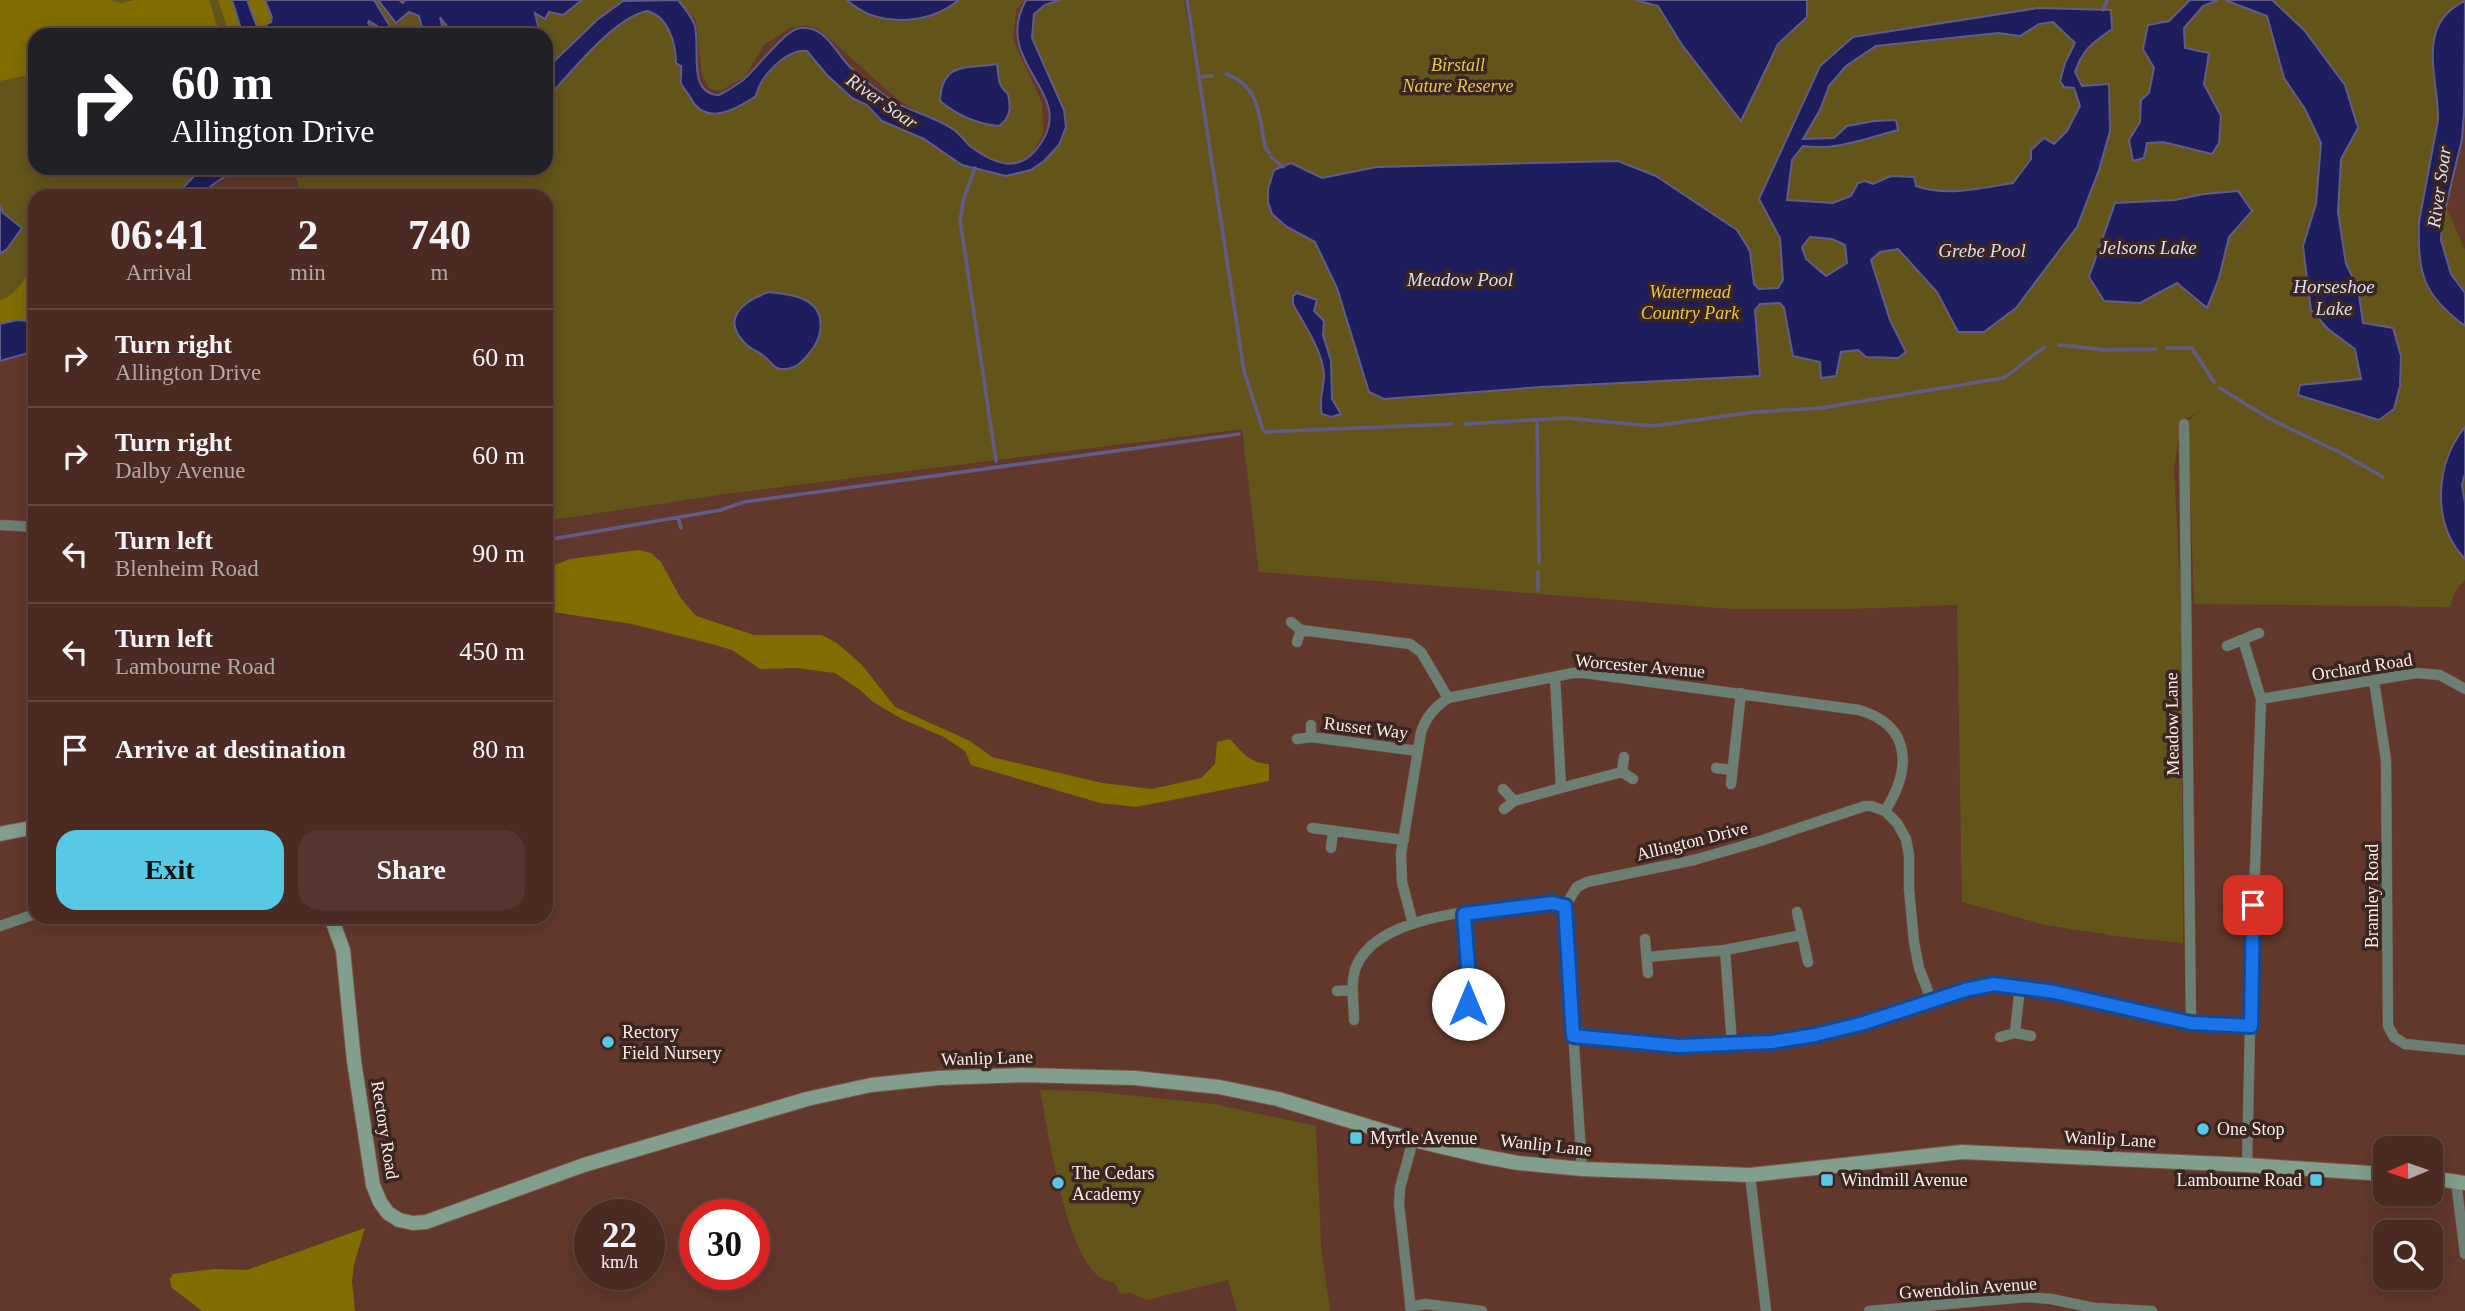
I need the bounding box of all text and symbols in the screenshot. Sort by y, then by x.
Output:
text: 60 m [171,55,273,110]
park label: Birstall Nature Reserve [1402,55,1513,96]
icon: right [56,56,147,147]
water label: River Soar [842,68,922,133]
text: Allington Drive [171,113,375,149]
water label: River Soar [2423,144,2455,230]
text: 06:41 [110,212,208,258]
text: 2 [297,212,318,258]
text: 740 [408,212,471,258]
water label: Jelsons Lake [2099,237,2197,258]
water label: Grebe Pool [1938,240,2026,261]
text: Arrival [126,260,192,285]
text: min [290,260,326,285]
text: m [430,260,448,285]
water label: Meadow Pool [1406,269,1513,290]
water label: Horseshoe Lake [2292,276,2375,319]
park label: Watermead Country Park [1641,282,1740,323]
text: Turn right [115,330,232,359]
icon: right [56,339,94,377]
text: 60 m [472,343,525,372]
text: Allington Drive [115,360,261,385]
text: Turn right [115,428,232,457]
icon: right [56,437,94,475]
text: 60 m [472,441,525,470]
text: Dalby Avenue [115,458,246,483]
text: Turn left [115,526,213,555]
icon: left [56,535,94,573]
text: 90 m [472,539,525,568]
text: Blenheim Road [115,556,259,581]
text: Turn left [115,624,213,653]
icon: left [56,633,94,671]
text: 450 m [459,637,525,666]
street label: Orchard Road [2310,649,2414,685]
street label: Worcester Avenue [1574,650,1706,682]
text: Lambourne Road [115,654,275,679]
street label: Meadow Lane [2161,672,2183,776]
street label: Russet Way [1323,713,1409,743]
icon: arrive [56,731,94,769]
text: Arrive at destination [115,735,346,764]
text: 80 m [472,735,525,764]
street label: Allington Drive [1634,817,1750,865]
button: Exit [56,830,284,910]
button: Share [298,830,525,910]
street label: Bramley Road [2362,844,2382,948]
pin [2223,875,2283,935]
icon: arrive [2234,886,2272,924]
position arrow [1431,967,1505,1041]
place label: Rectory Field Nursery [622,1022,721,1063]
marker: Rectory Field Nursery [600,1034,616,1050]
street label: Wanlip Lane [941,1046,1033,1070]
street label: Rectory Road [367,1079,403,1181]
place label: One Stop [2217,1119,2285,1139]
marker: One Stop [2195,1121,2211,1137]
street label: Wanlip Lane [2064,1127,2156,1151]
place label: Myrtle Avenue [1370,1128,1477,1148]
marker: Myrtle Avenue [1348,1130,1364,1146]
street label: Wanlip Lane [1499,1130,1593,1160]
north arrow [2373,1136,2443,1206]
map controls [2373,1136,2443,1290]
place label: The Cedars Academy [1072,1163,1154,1204]
place label: Windmill Avenue [1841,1170,1967,1190]
place label: Lambourne Road [2177,1170,2302,1190]
marker: Windmill Avenue [1819,1172,1835,1188]
marker: Lambourne Road [2308,1172,2324,1188]
marker: The Cedars Academy [1050,1175,1066,1191]
speed limit sign: 30 [679,1199,770,1290]
text: 22 [602,1216,637,1255]
button: search [2373,1220,2443,1290]
text: km/h [601,1252,638,1272]
street label: Gwendolin Avenue [1898,1273,2038,1303]

